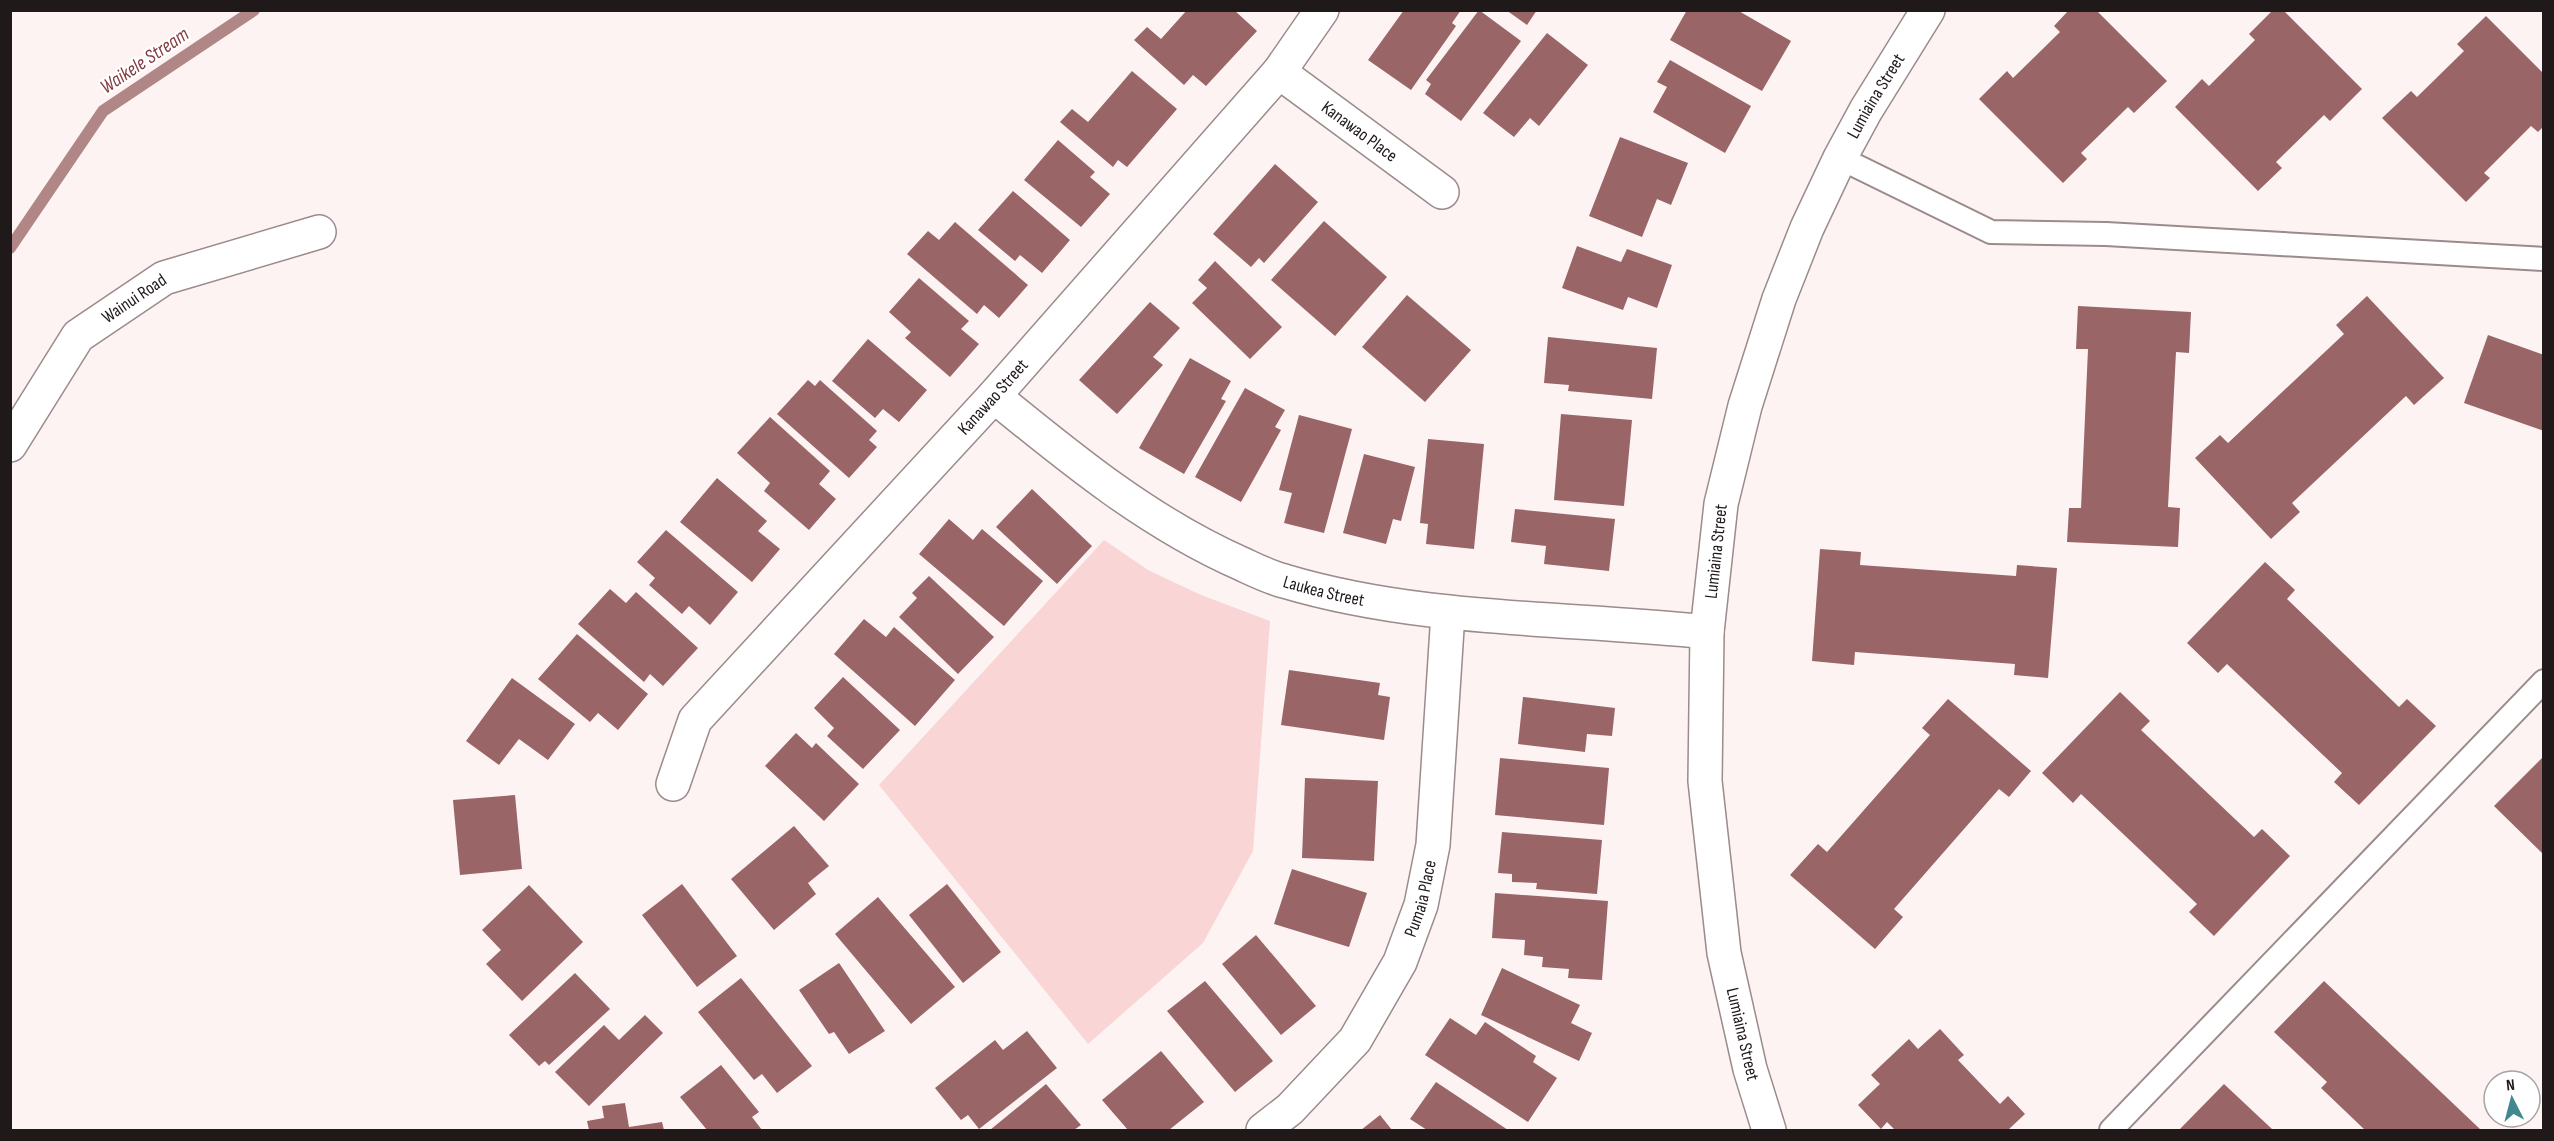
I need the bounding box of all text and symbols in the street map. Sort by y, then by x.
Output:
water label: Waikele Stream [96,22,194,99]
street label: Lumiaina Street [1843,50,1910,142]
street label: Kanawao Place [1317,97,1401,167]
street label: Wainui Road [98,270,170,328]
street label: Kanawao Street [953,355,1033,439]
street label: Lumiaina Street [1701,503,1732,600]
street label: Laukea Street [1281,571,1367,611]
street label: Pumaia Place [1400,858,1441,940]
street label: Lumiaina Street [1722,986,1764,1083]
north arrow [2482,1069,2542,1129]
text: N [2505,1076,2516,1095]

